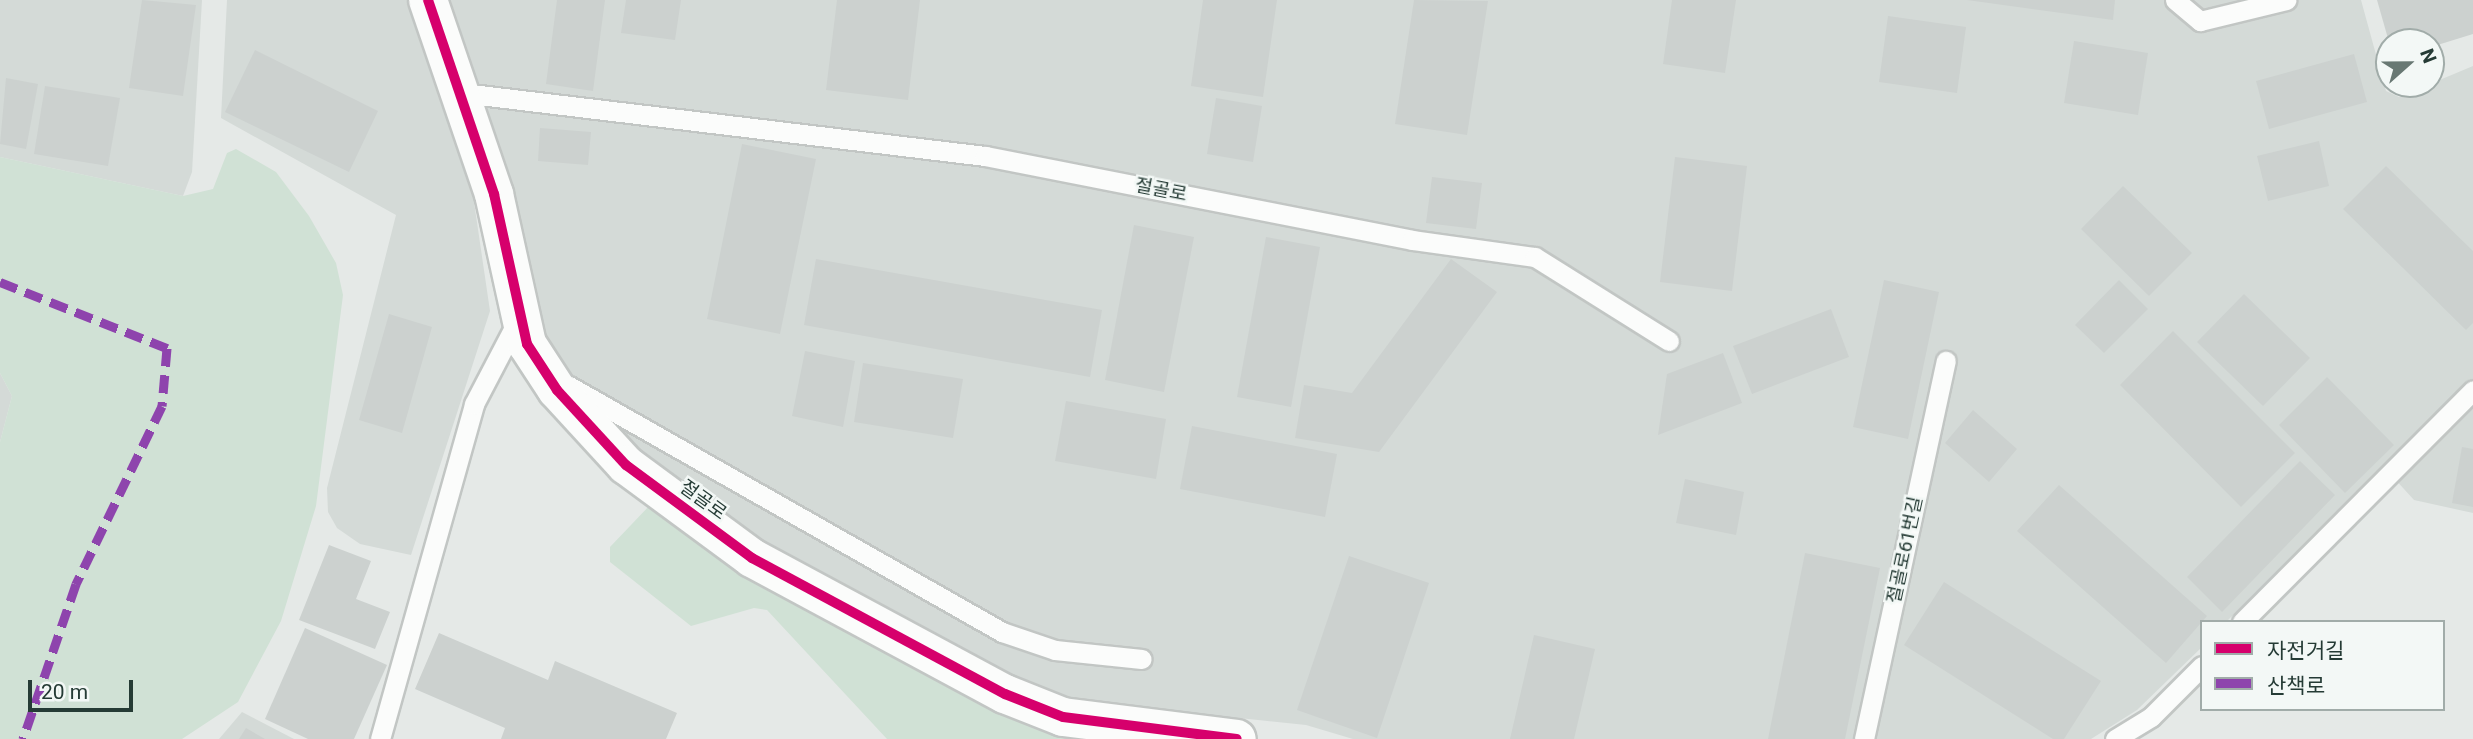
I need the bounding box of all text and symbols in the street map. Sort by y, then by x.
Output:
north arrow [2375,28,2445,98]
text: N [2415,46,2441,66]
street label: 절골로 [1133,174,1189,206]
street label: 절골로 [675,475,731,525]
street label: 절골로61번길 [1883,494,1927,606]
legend [2200,620,2445,711]
text: 자전거길 [2267,639,2344,663]
scale bar [32,666,136,710]
text: 산책로 [2267,674,2325,698]
text: 20 m [41,680,88,704]

